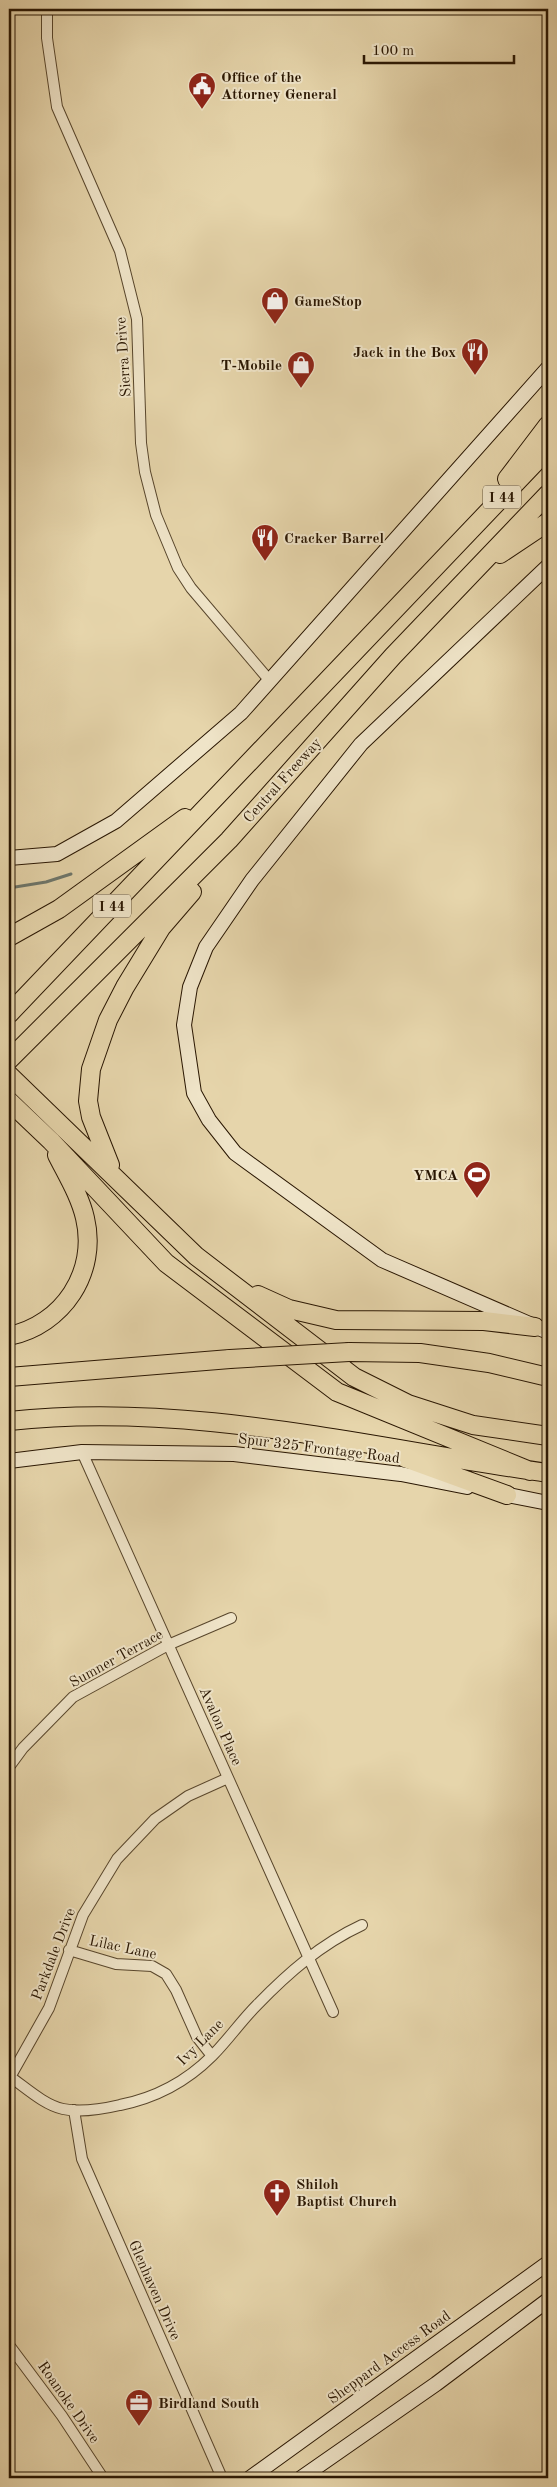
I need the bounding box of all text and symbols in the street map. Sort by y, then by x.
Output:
scale bar [364,32,514,64]
text: 100 m [372,44,414,59]
public building icon: Office of the Attorney General [187,71,217,110]
place label: Office of the Attorney General [221,71,337,103]
shop icon: GameStop [260,286,290,325]
place label: GameStop [294,295,362,310]
street label: Sierra Drive [114,316,135,397]
restaurant icon: Jack in the Box [460,337,490,376]
place label: Jack in the Box [353,346,456,361]
shop icon: T-Mobile [286,350,316,389]
place label: T-Mobile [221,359,282,374]
road number: I 44 [483,486,521,508]
restaurant icon: Cracker Barrel [250,523,280,562]
place label: Cracker Barrel [284,532,385,547]
street label: Central Freeway [241,736,325,826]
road number: I 44 [93,894,131,918]
sports icon: YMCA [462,1160,492,1199]
place label: YMCA [413,1169,458,1184]
street label: Spur 325 Frontage Road [237,1432,401,1467]
street label: Sumner Terrace [67,1627,166,1691]
street label: Avalon Place [196,1685,244,1768]
street label: Parkdale Drive [30,1906,79,2003]
street label: Lilac Lane [87,1934,158,1963]
street label: Ivy Lane [175,2017,227,2069]
church icon: Shiloh Baptist Church [262,2178,292,2217]
place label: Shiloh Baptist Church [296,2178,397,2210]
street label: Glenhaven Drive [125,2238,182,2343]
street label: Sheppard Access Road [326,2309,454,2408]
street label: Roanoke Drive [34,2359,102,2447]
office icon: Birdland South [124,2388,154,2427]
place label: Birdland South [158,2397,260,2412]

